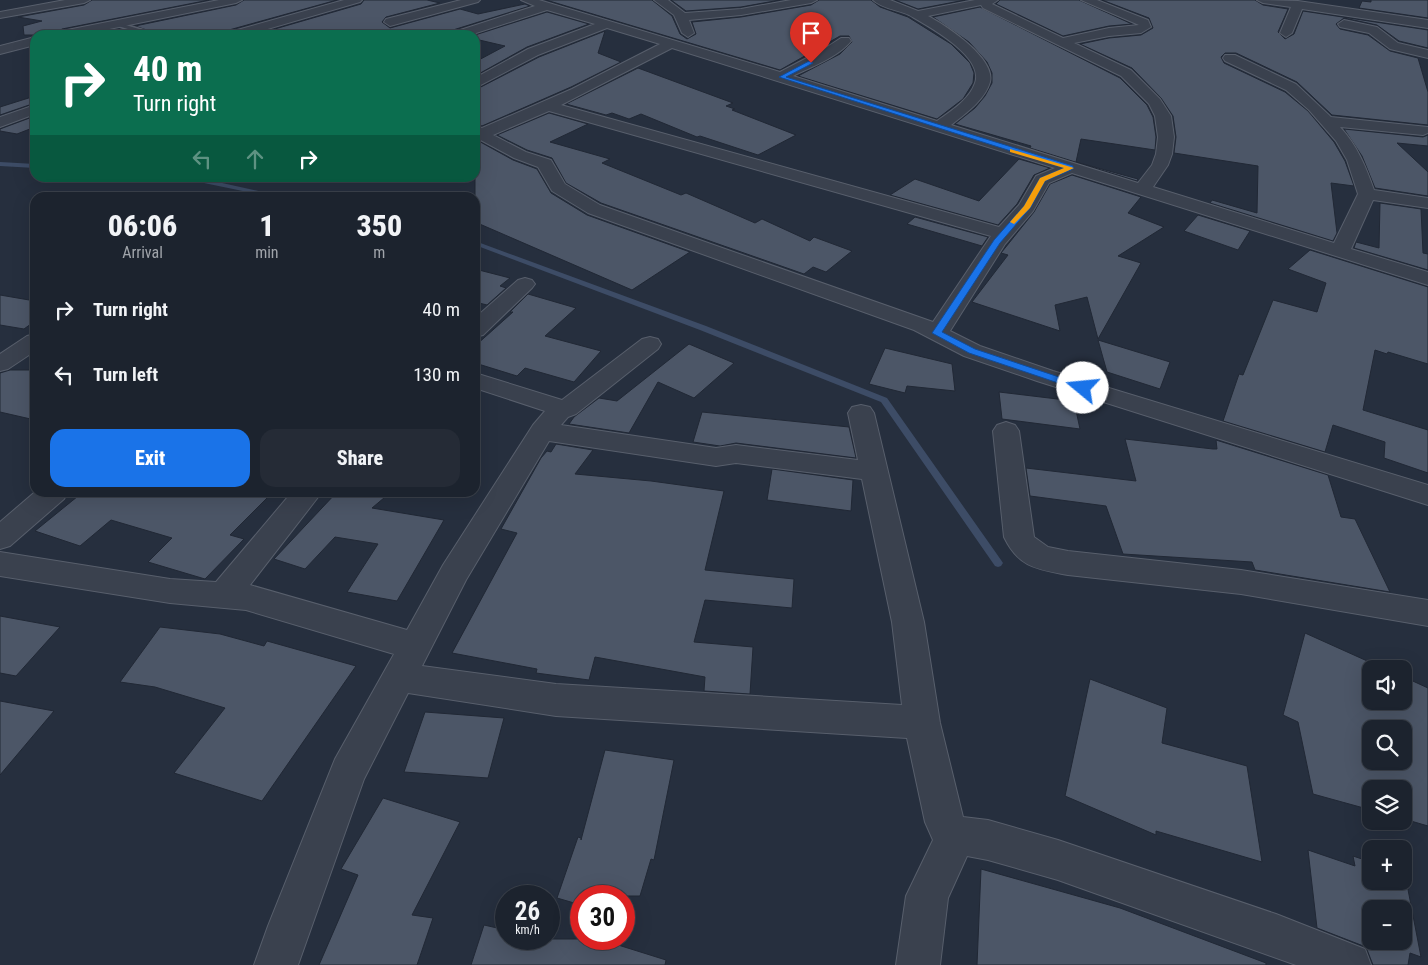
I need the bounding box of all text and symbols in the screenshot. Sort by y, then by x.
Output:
pin [790,12,832,63]
icon: arrive [797,19,825,47]
text: 40 m [133,49,202,90]
icon: right [50,50,115,115]
text: Turn right [133,91,216,116]
icon: left [188,145,216,173]
icon: ahead [241,145,269,173]
icon: right [294,145,322,173]
text: 06:06 [108,208,177,243]
text: 1 [259,208,274,243]
text: 350 [356,208,402,243]
text: Arrival [122,243,163,262]
text: min [255,243,279,262]
text: m [373,243,385,262]
icon: right [50,296,78,324]
text: Turn right [93,298,168,321]
text: 40 m [423,298,460,321]
icon: left [50,361,78,389]
position arrow [1056,361,1108,413]
text: Turn left [93,363,158,386]
text: 130 m [413,363,460,386]
button: Exit [50,429,250,487]
button: Share [260,429,460,487]
map controls [1362,660,1412,950]
button: sound [1362,660,1412,710]
button: search [1362,720,1412,770]
button: layers [1362,780,1412,830]
button: + [1362,840,1412,890]
speed limit sign: 30 [570,885,635,950]
text: 26 [515,897,540,926]
button: − [1362,900,1412,950]
text: km/h [515,923,540,937]

